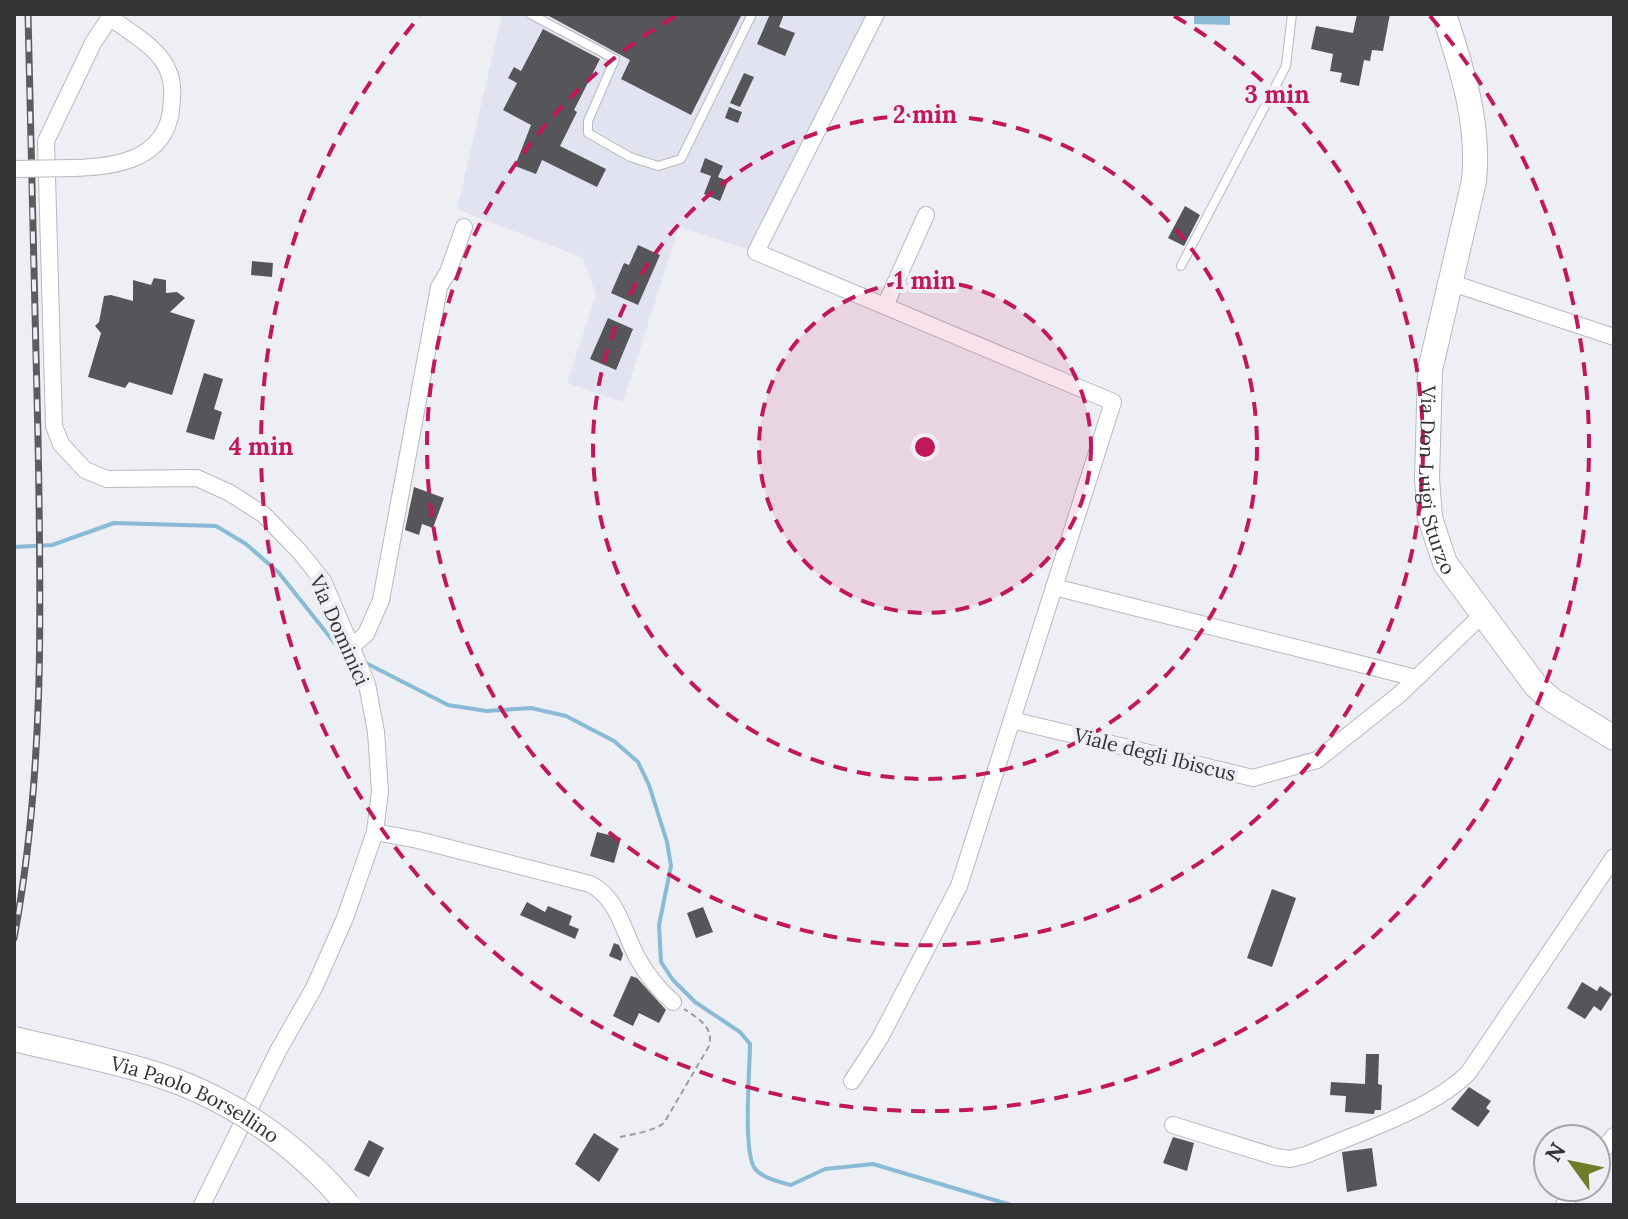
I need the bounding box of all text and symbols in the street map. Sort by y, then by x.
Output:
text: 3 min [1245,79,1310,110]
text: 2 min [893,99,957,130]
text: 1 min [894,265,956,296]
street label: Via Don Luigi Sturzo [1414,384,1462,579]
text: 4 min [229,431,293,462]
centre of rings [911,433,939,461]
street label: Via Dominici [304,570,375,689]
street label: Viale degli Ibiscus [1070,722,1239,786]
street label: Via Paolo Borsellino [107,1049,285,1148]
north arrow [1532,1123,1612,1203]
text: N [1539,1137,1572,1167]

